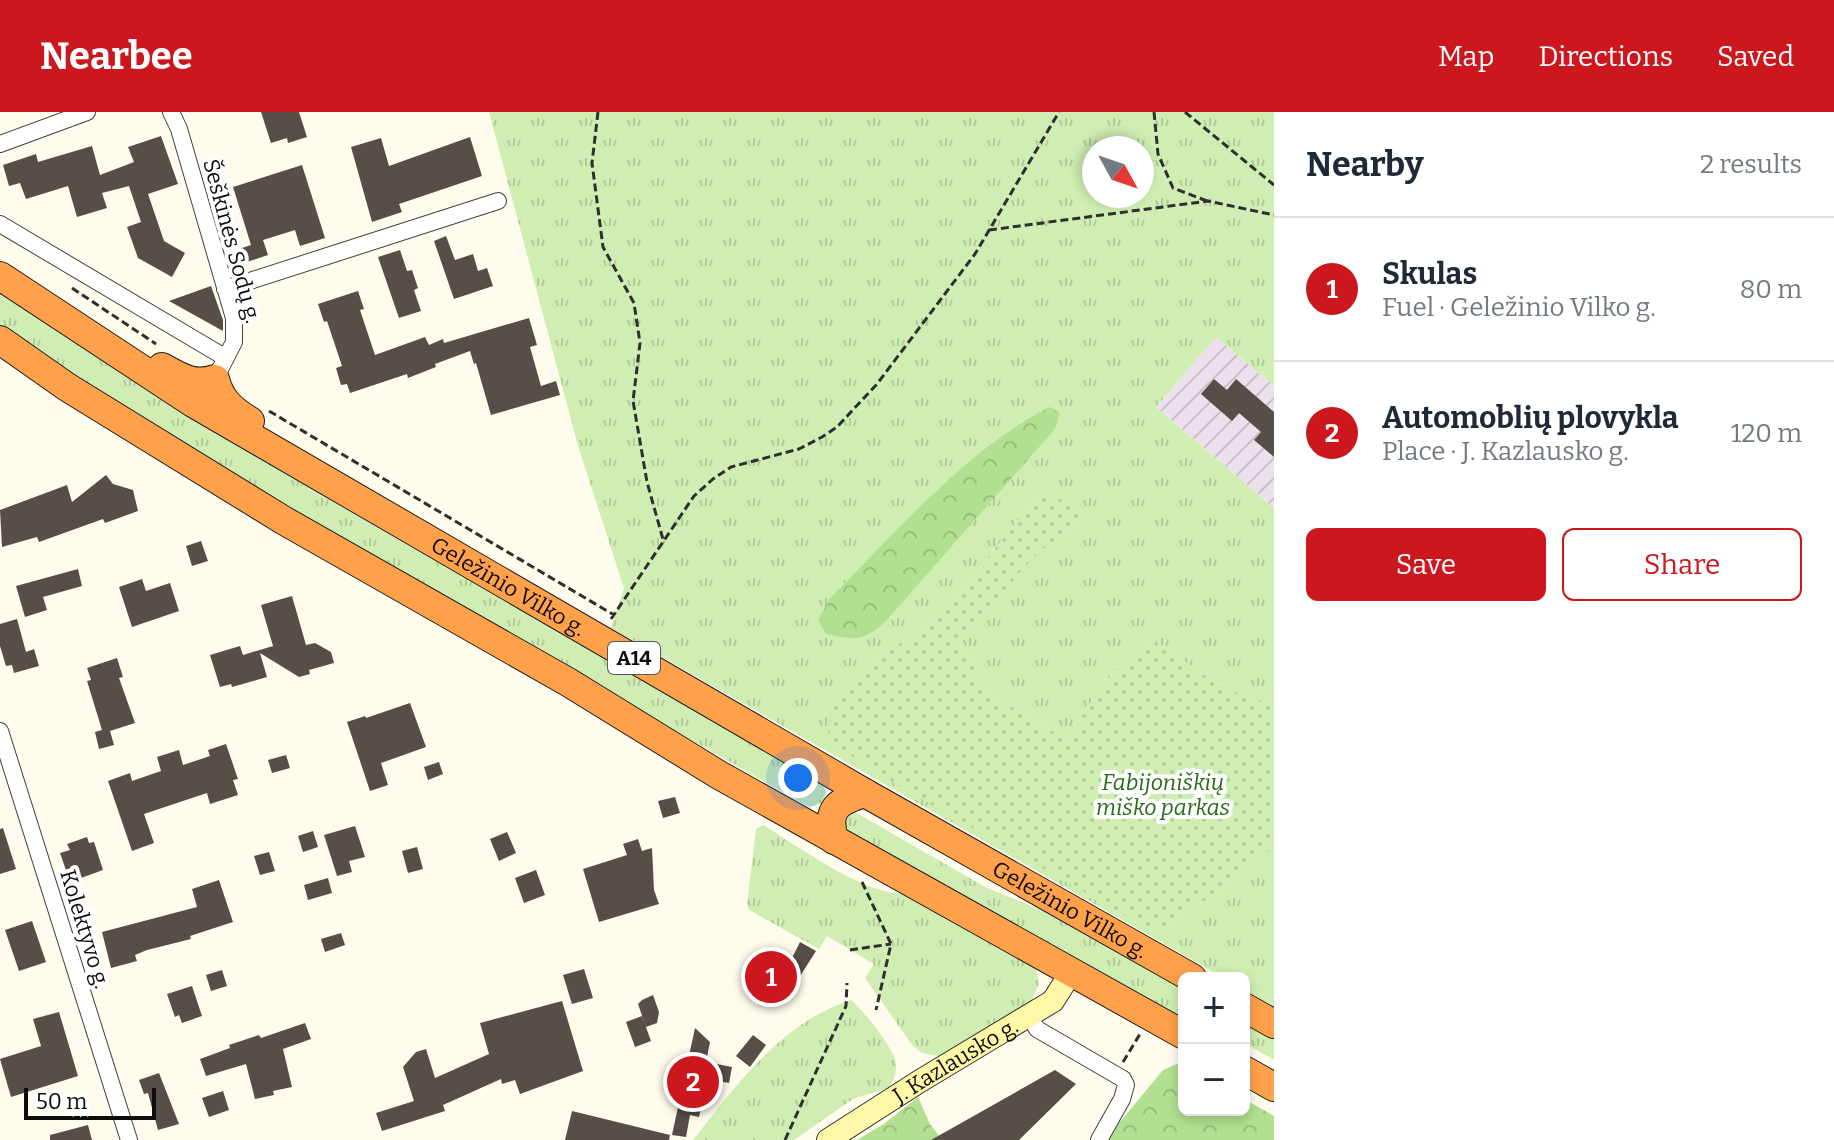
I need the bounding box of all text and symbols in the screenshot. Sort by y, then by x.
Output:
text: Nearbee [40,33,193,79]
text: Map [1438,40,1494,73]
text: Directions [1538,40,1673,73]
text: Saved [1717,40,1794,73]
north arrow [1082,136,1154,208]
text: Nearby [1306,144,1424,185]
text: 2 results [1700,149,1802,180]
street label: Šeškinės Sodų g. [197,156,267,326]
text: Skulas [1382,256,1477,292]
text: 1 [1326,274,1338,305]
text: 80 m [1740,274,1802,305]
text: Fuel · Geležinio Vilko g. [1382,292,1656,323]
text: Automoblių plovykla [1382,400,1679,436]
text: 2 [1325,418,1339,449]
text: 120 m [1731,418,1802,449]
text: Place · J. Kazlausko g. [1382,436,1629,467]
button: Save [1306,528,1546,601]
button: Share [1562,528,1802,601]
street label: Geležinio Vilko g. [427,531,591,642]
road number: A14 [608,642,660,674]
your location [778,758,818,798]
park label: Fabijoniškių miško parkas [1096,769,1230,821]
street label: Geležinio Vilko g. [988,855,1153,964]
street label: Kolektyvo g. [54,866,116,992]
pin: 1 [745,947,797,1007]
map controls [1178,972,1250,1116]
button: + [1178,972,1250,1044]
street label: J. Kazlausko g. [887,1012,1023,1109]
button: − [1178,1044,1250,1116]
pin: 2 [667,1052,719,1112]
scale bar [24,1084,156,1120]
text: 50 m [36,1088,87,1115]

